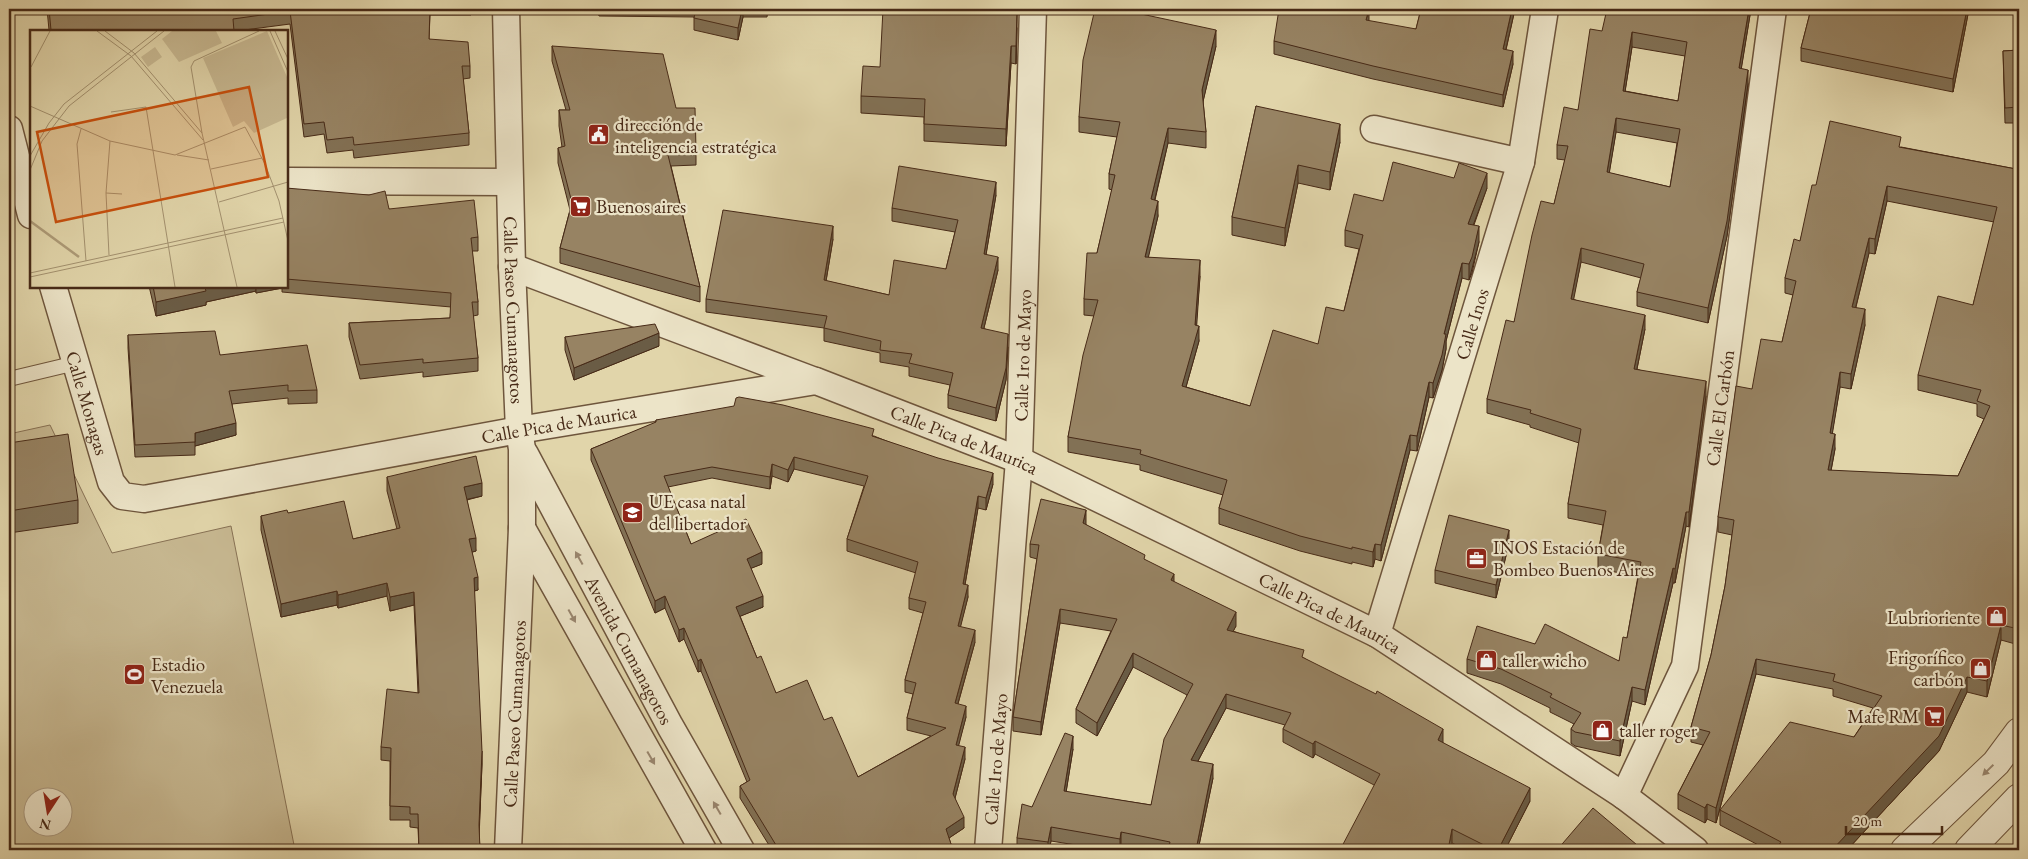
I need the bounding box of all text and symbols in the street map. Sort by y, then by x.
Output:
inset map [30,30,288,288]
place label: dirección de inteligencia estratégica [615,112,777,159]
public building icon: dirección de inteligencia estratégica [587,123,611,147]
supermarket icon: Buenos aires [568,194,592,218]
place label: Buenos aires [596,194,686,219]
street label: Calle Paseo Cumanagotos [498,216,530,404]
street label: Calle Inos [1449,285,1495,363]
street label: Calle 1ro de Mayo [1008,289,1037,422]
street label: Calle Monagas [60,348,114,458]
street label: Calle El Carbón [1700,348,1740,468]
street label: Calle Pica de Maurica [479,399,639,450]
street label: Calle Pica de Maurica [887,399,1042,481]
place label: UE casa natal del libertador [649,489,747,536]
school or university icon: UE casa natal del libertador [621,500,645,524]
place label: INOS Estación de Bombeo Buenos Aires [1493,535,1654,582]
office icon: INOS Estación de Bombeo Buenos Aires [1465,546,1489,570]
one-way arrow [575,551,583,566]
street label: Calle Pica de Maurica [1254,566,1406,660]
street label: Avenida Cumanagotos [579,570,679,729]
place label: Lubrioriente [1887,605,1980,630]
shop icon: Lubrioriente [1984,605,2008,629]
one-way arrow [567,610,576,623]
street label: Calle Paseo Cumanagotos [497,620,532,808]
place label: Frigorífico carbón [1888,645,1964,692]
shop icon: taller wicho [1474,648,1498,672]
place label: taller wicho [1502,648,1587,673]
place label: Estadio Venezuela [151,652,224,699]
shop icon: Frigorífico carbón [1968,656,1992,680]
sports icon: Estadio Venezuela [123,663,147,687]
street label: Calle 1ro de Mayo [978,692,1013,826]
place label: Mafe RM [1847,704,1919,729]
supermarket icon: Mafe RM [1923,704,1947,728]
shop icon: taller roger [1591,718,1615,742]
place label: taller roger [1619,718,1698,743]
one-way arrow [647,751,655,765]
one-way arrow [1983,764,1995,776]
north arrow [22,786,72,836]
one-way arrow [713,801,721,815]
scale bar [1846,804,1942,836]
text: 20 m [1853,811,1882,830]
text: N [37,815,53,835]

